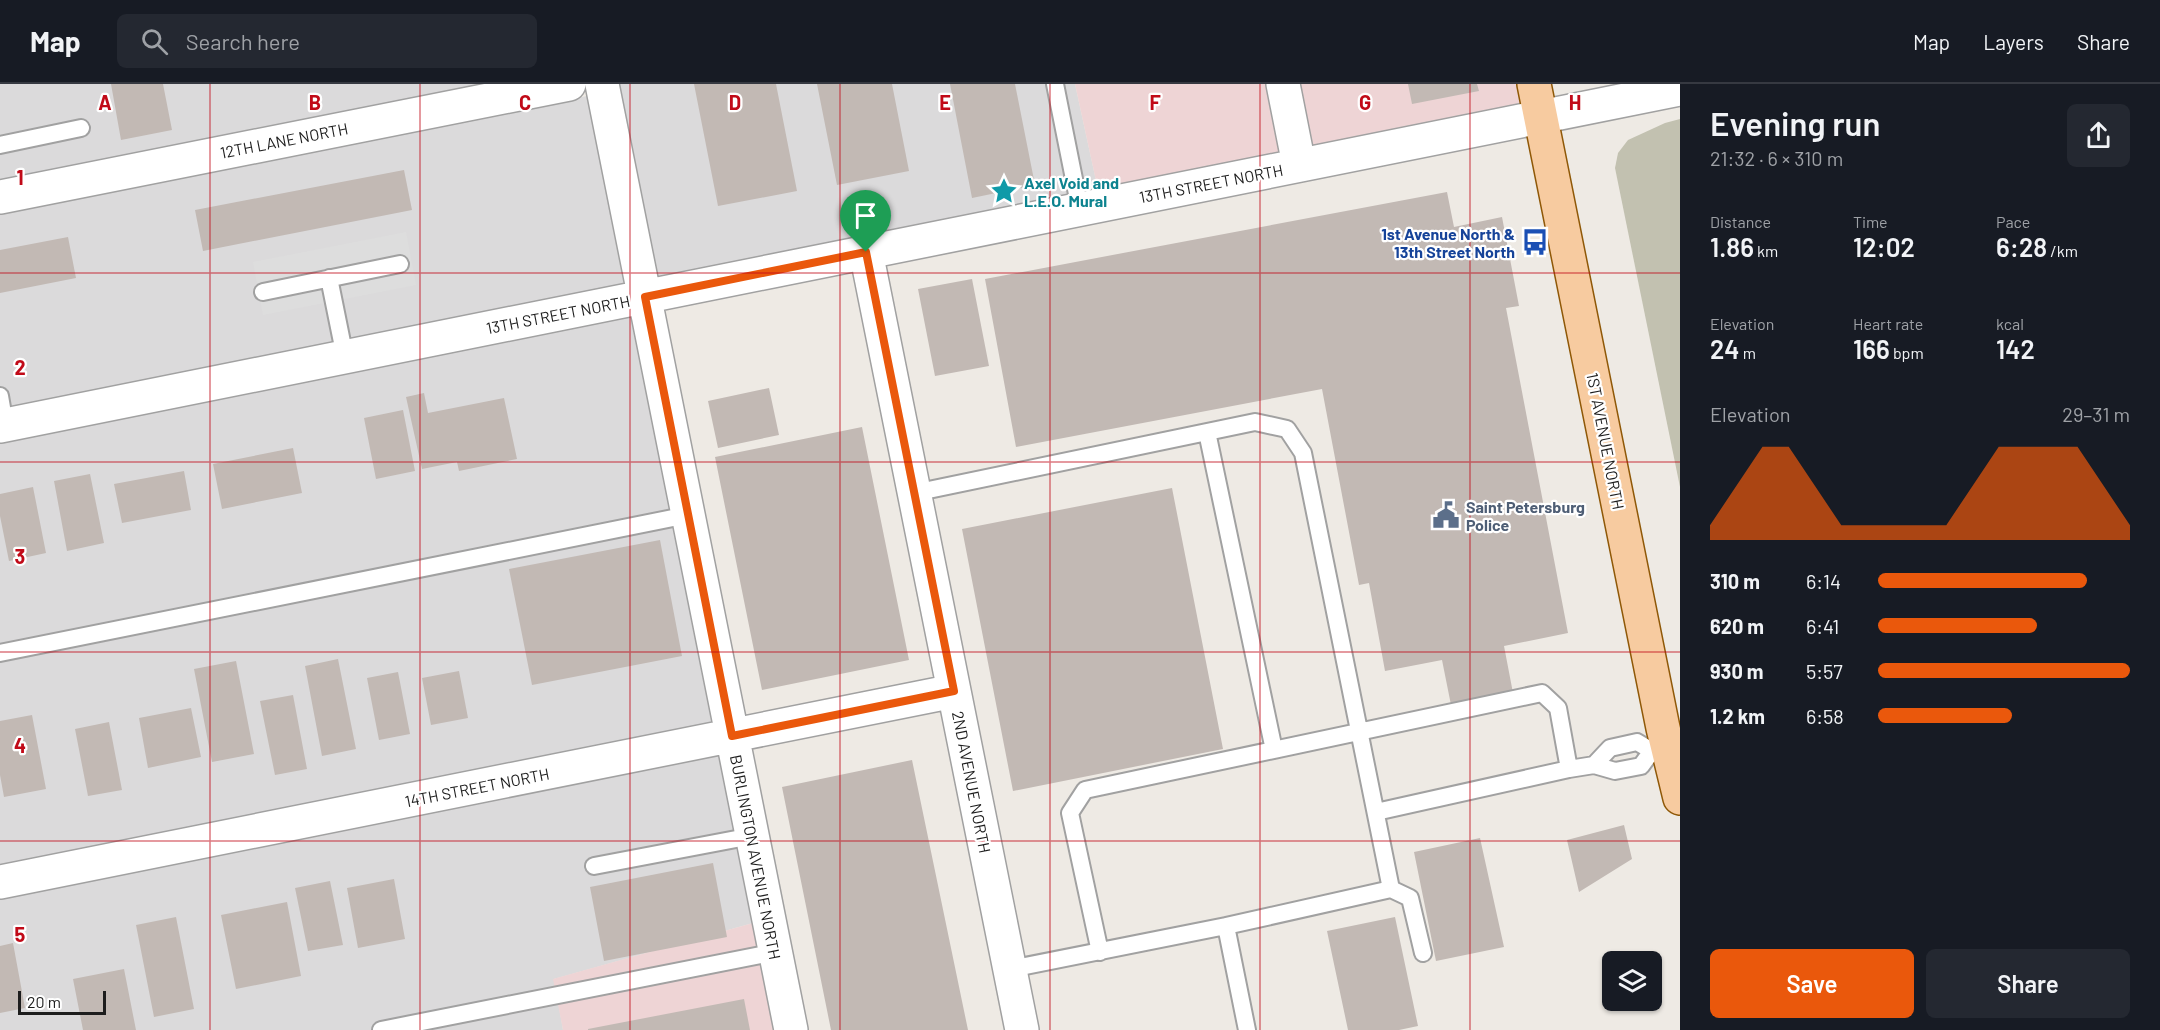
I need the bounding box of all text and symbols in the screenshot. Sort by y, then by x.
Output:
search box [117,14,537,68]
text: Map [30,24,81,58]
icon: search [138,25,171,58]
text: Search here [186,28,300,54]
text: Map [1913,29,1950,54]
text: Layers [1983,29,2044,54]
text: Share [2077,29,2130,54]
text: A [98,90,112,114]
text: B [309,90,321,114]
text: C [519,90,531,114]
text: D [729,90,741,114]
text: E [939,90,951,114]
text: F [1149,90,1161,114]
text: G [1359,90,1371,114]
text: H [1569,90,1581,114]
text: Evening run [1710,103,1880,143]
button: share [2067,104,2130,167]
street label: 12TH LANE NORTH [218,118,350,162]
text: 21:32 · 6 × 310 m [1710,146,1843,170]
street label: 13TH STREET NORTH [1137,160,1285,206]
text: 1 [16,165,24,189]
place label: Axel Void and L.E.O. Mural [1024,173,1119,210]
place icon: Axel Void and L.E.O. Mural [989,176,1019,206]
pin [840,190,891,252]
icon: arrive [849,199,882,232]
text: Distance [1710,212,1771,231]
text: Time [1853,212,1888,231]
text: Pace [1996,212,2030,231]
place label: 1st Avenue North & 13th Street North [1381,224,1515,261]
bus stop icon: 1st Avenue North & 13th Street North [1520,227,1550,257]
text: 1.86 [1710,231,1754,262]
text: 12:02 [1853,231,1915,262]
text: 6:28 [1996,231,2047,262]
text: km [1754,241,1778,260]
text: /km [2047,241,2078,260]
street label: 13TH STREET NORTH [484,291,632,337]
text: Elevation [1710,314,1774,333]
text: Heart rate [1853,314,1923,333]
text: kcal [1996,314,2024,333]
text: 24 [1710,333,1740,364]
text: 166 [1853,333,1890,364]
text: 142 [1996,333,2035,364]
text: m [1740,343,1756,362]
text: bpm [1890,343,1924,362]
text: 2 [14,355,26,379]
street label: 1ST AVENUE NORTH [1583,371,1629,511]
text: Elevation [1710,402,1791,426]
text: 29–31 m [2062,402,2130,426]
place label: Saint Petersburg Police [1466,497,1585,534]
public building icon: Saint Petersburg Police [1431,500,1461,530]
text: 3 [15,544,25,568]
text: 310 m [1710,569,1760,593]
text: 6:14 [1806,569,1841,593]
text: 620 m [1710,614,1764,638]
text: 6:41 [1806,614,1839,638]
text: 930 m [1710,659,1764,683]
text: 5:57 [1806,659,1843,683]
text: 1.2 km [1710,704,1765,728]
text: 6:58 [1806,704,1844,728]
street label: 2ND AVENUE NORTH [949,709,995,855]
text: 4 [14,733,26,757]
street label: BURLINGTON AVENUE NORTH [727,753,785,961]
street label: 14TH STREET NORTH [403,764,551,810]
text: 5 [15,922,26,946]
button: Save [1710,949,1914,1018]
button: Share [1926,949,2130,1018]
map controls [1602,951,1662,1011]
button: layers [1602,951,1662,1011]
scale bar [18,988,106,1016]
text: 20 m [27,992,61,1011]

